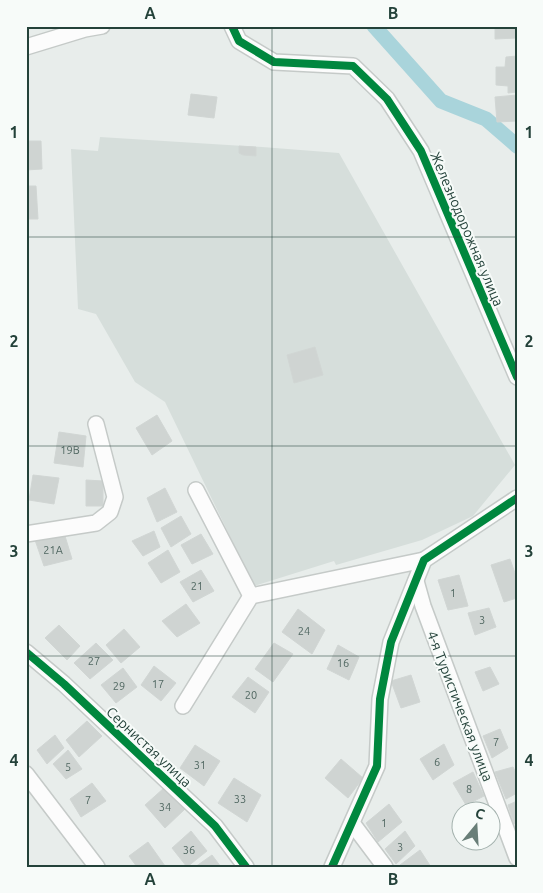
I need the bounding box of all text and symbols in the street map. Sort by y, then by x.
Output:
text: A [144,4,156,22]
text: B [388,4,398,22]
text: 1 [9,123,19,141]
text: 1 [524,123,534,141]
street label: Железнодорожная улица [427,149,507,309]
text: 2 [9,332,19,350]
text: 2 [524,332,534,350]
house number: 19В [60,444,80,456]
text: 3 [9,542,19,560]
text: 3 [524,542,534,560]
house number: 21А [43,544,64,556]
house number: 21 [191,580,203,592]
house number: 1 [450,587,456,599]
house number: 3 [479,614,485,626]
house number: 24 [298,625,310,637]
street label: 4-я Туристическая улица [424,629,496,783]
house number: 27 [88,655,100,667]
house number: 16 [337,657,349,669]
house number: 17 [152,678,164,690]
house number: 29 [113,680,125,692]
house number: 20 [245,689,257,701]
street label: Сернистая улица [103,704,195,790]
house number: 7 [493,736,499,748]
text: 4 [9,751,19,769]
text: 4 [524,751,534,769]
house number: 6 [434,756,440,768]
house number: 31 [194,759,206,771]
house number: 5 [65,761,71,773]
house number: 8 [466,783,472,795]
house number: 33 [234,793,246,805]
house number: 7 [85,794,91,806]
north arrow [450,800,500,850]
house number: 34 [159,801,171,813]
text: С [473,805,487,823]
house number: 1 [381,817,387,829]
house number: 3 [397,841,403,853]
house number: 36 [183,844,195,856]
text: A [144,870,156,888]
text: B [388,870,398,888]

